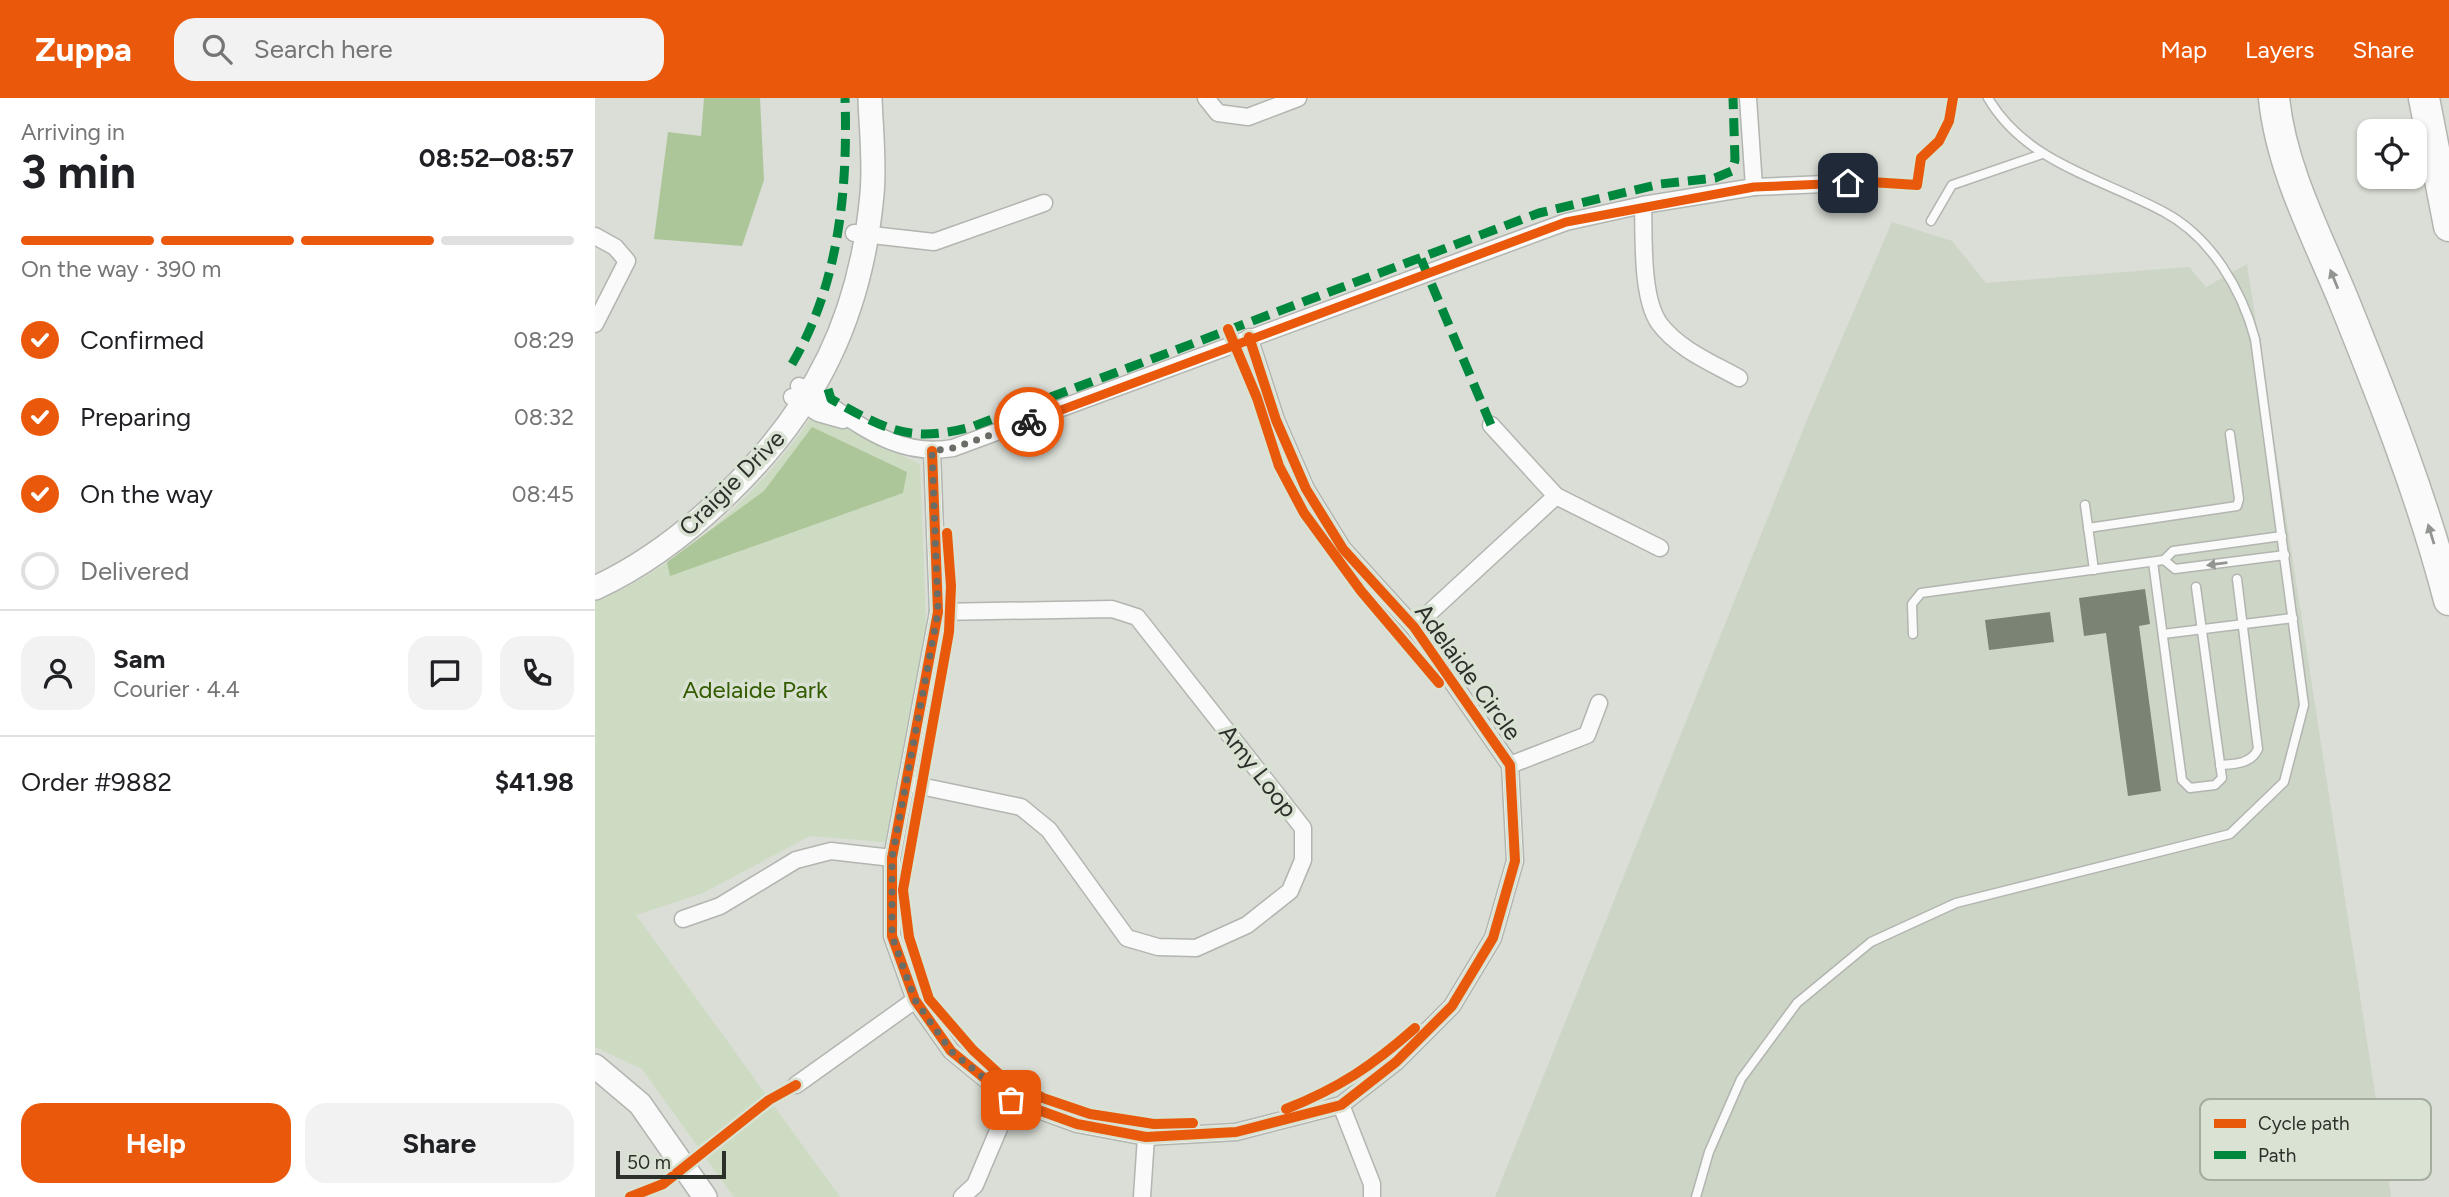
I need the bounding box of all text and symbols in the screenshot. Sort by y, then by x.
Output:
search box [174,18,664,81]
text: Zuppa [35,30,132,69]
icon: search [198,30,236,68]
text: Search here [254,33,393,65]
text: Map [2160,35,2207,64]
text: Layers [2245,35,2314,64]
text: Share [2352,35,2414,64]
text: Arriving in [21,118,125,146]
map controls [2357,119,2427,189]
button: locate [2357,119,2427,189]
text: 08:52–08:57 [419,142,574,174]
text: 3 min [21,144,136,200]
pin [1818,153,1878,213]
icon: home [1829,164,1867,202]
text: On the way · 390 m [21,255,221,283]
one-way arrow [2329,268,2340,289]
icon: check [21,321,59,359]
text: Confirmed [80,324,204,356]
text: 08:29 [513,326,574,354]
courier [994,387,1064,457]
icon: check [21,398,59,436]
text: Preparing [80,401,191,433]
text: 08:32 [514,403,574,431]
icon: bike [1010,403,1048,441]
street label: Craigie Drive [673,424,790,541]
icon: check [21,475,59,513]
text: On the way [80,478,213,510]
text: 08:45 [512,480,574,508]
one-way arrow [2426,524,2436,545]
text: Delivered [80,555,189,587]
one-way arrow [2206,558,2228,569]
street label: Adelaide Circle [1409,598,1528,746]
button: person [21,636,95,710]
button: chat [408,636,482,710]
button: phone [500,636,574,710]
text: Sam [113,643,165,675]
text: Courier · 4.4 [113,675,240,703]
park label: Adelaide Park [682,675,828,704]
street label: Amy Loop [1213,719,1304,823]
text: Order #9882 [21,766,172,798]
text: $41.98 [495,766,574,798]
pin [981,1070,1041,1130]
icon: bag [992,1081,1030,1119]
legend [2200,1099,2431,1180]
button: Help [21,1103,291,1183]
button: Share [305,1103,574,1183]
text: Cycle path [2258,1112,2350,1135]
text: Path [2258,1144,2296,1167]
scale bar [616,1148,726,1180]
text: 50 m [627,1151,671,1174]

